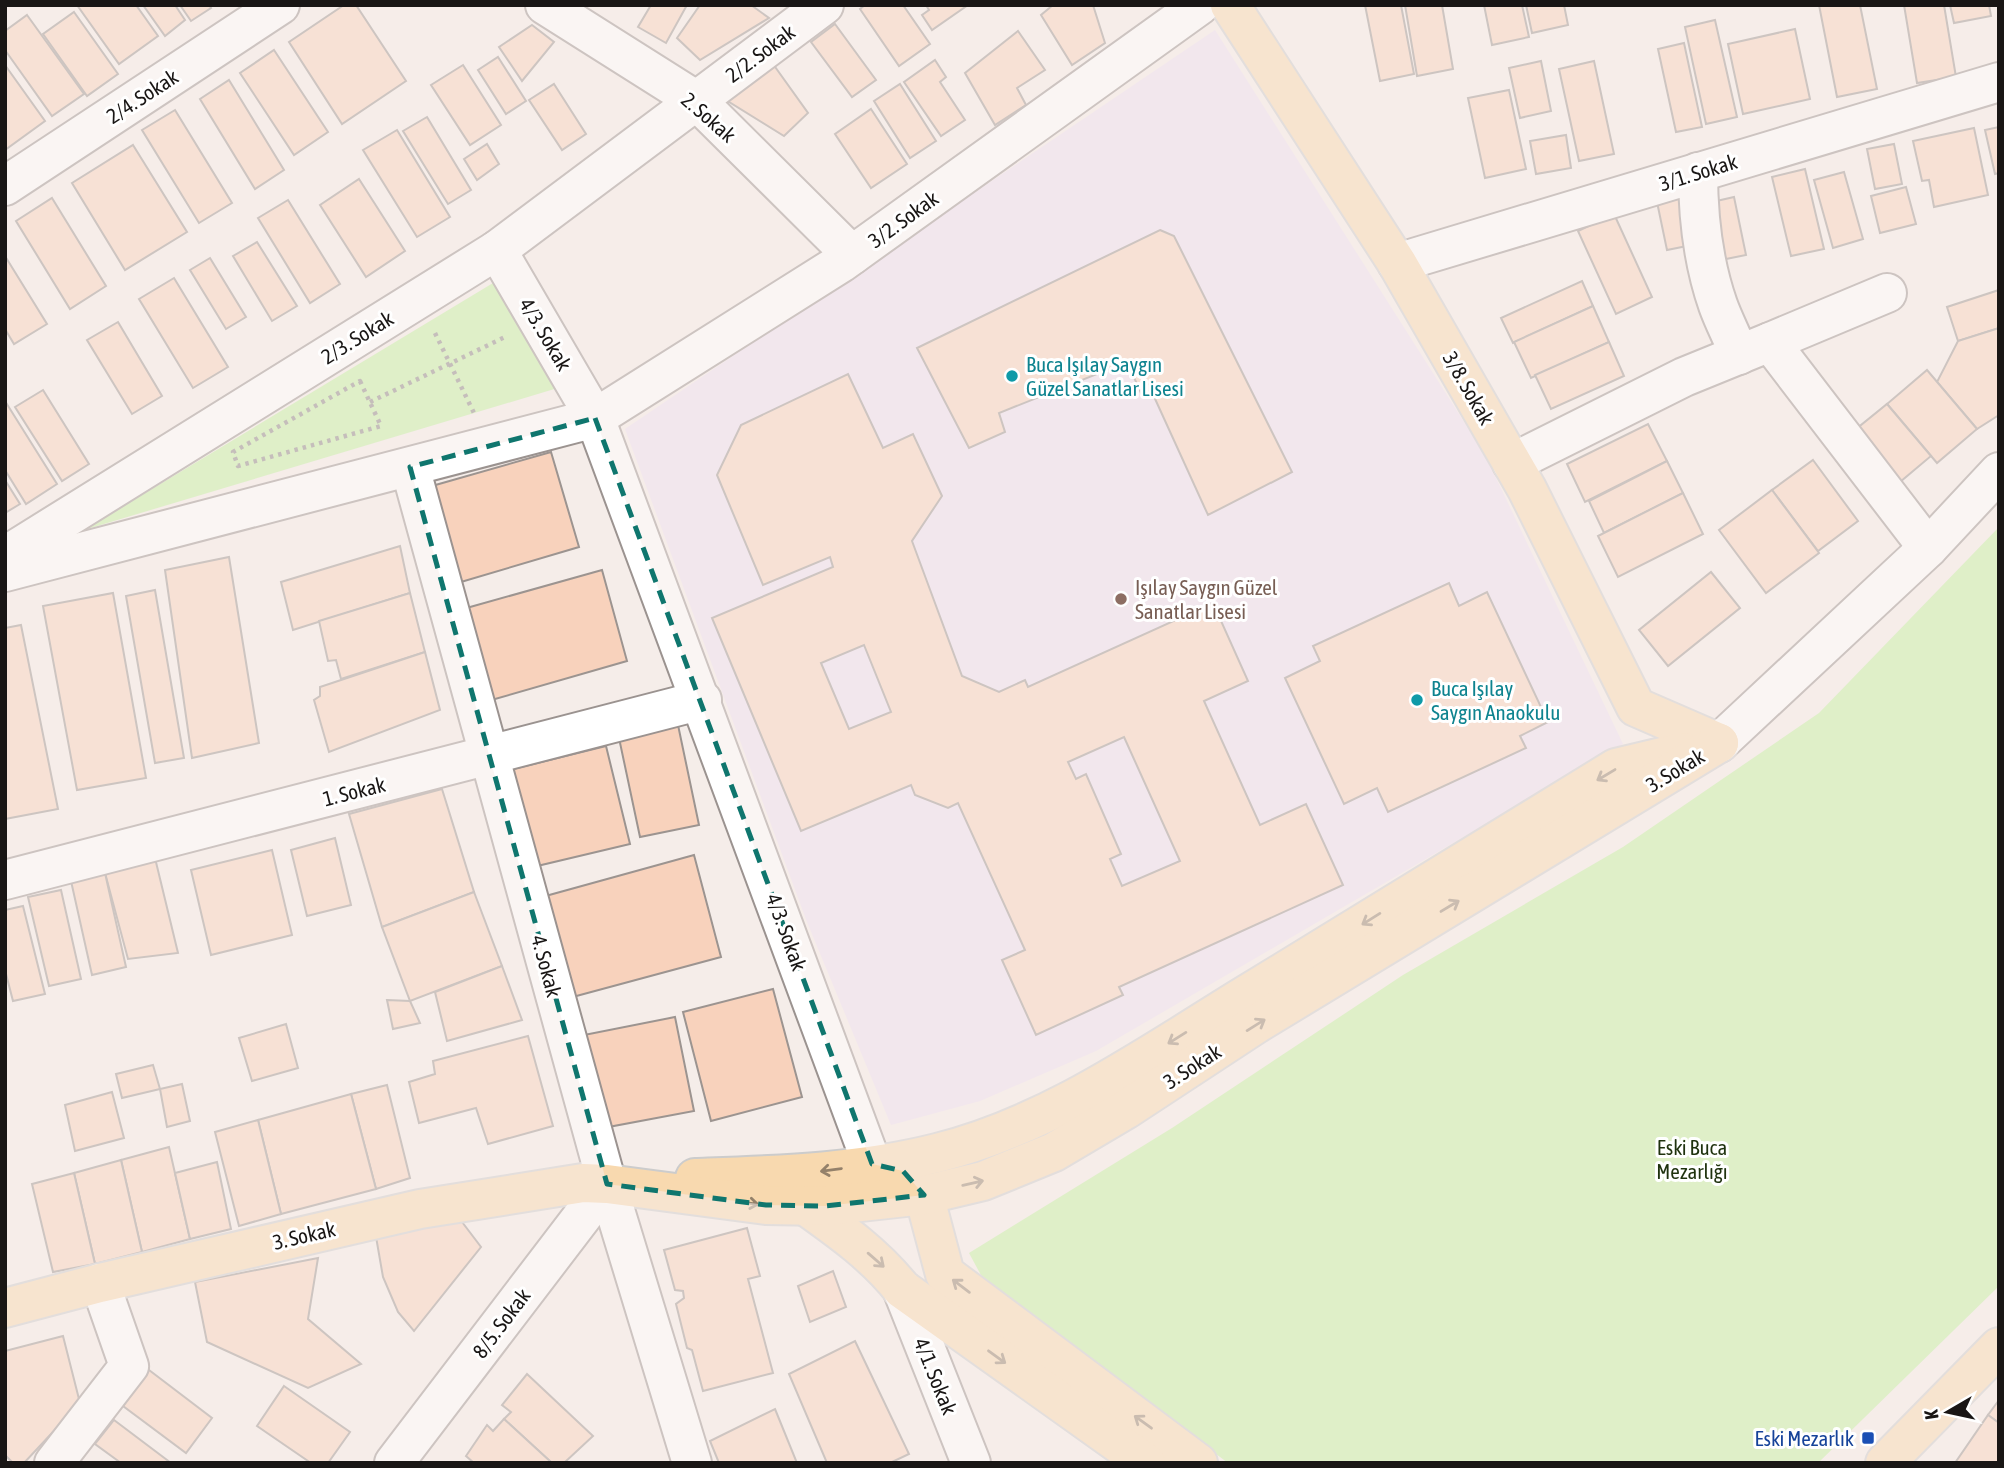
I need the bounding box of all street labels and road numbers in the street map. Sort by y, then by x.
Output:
street label: 2/2. Sokak [721,19,799,87]
street label: 2/4. Sokak [102,64,182,128]
street label: 2. Sokak [677,87,741,147]
street label: 3/1. Sokak [1656,149,1740,195]
street label: 3/2. Sokak [863,186,943,252]
street label: 4/3. Sokak [515,293,577,375]
street label: 2/3. Sokak [317,306,397,368]
street label: 3/8. Sokak [1439,347,1499,429]
street label: 3. Sokak [1642,743,1708,797]
street label: 1. Sokak [320,772,388,810]
street label: 4/3. Sokak [762,890,812,974]
street label: 4. Sokak [527,932,567,1000]
street label: 3. Sokak [1159,1039,1225,1093]
street label: 3. Sokak [270,1216,338,1254]
street label: 8/5. Sokak [467,1284,535,1362]
street label: 4/1. Sokak [910,1334,962,1418]

